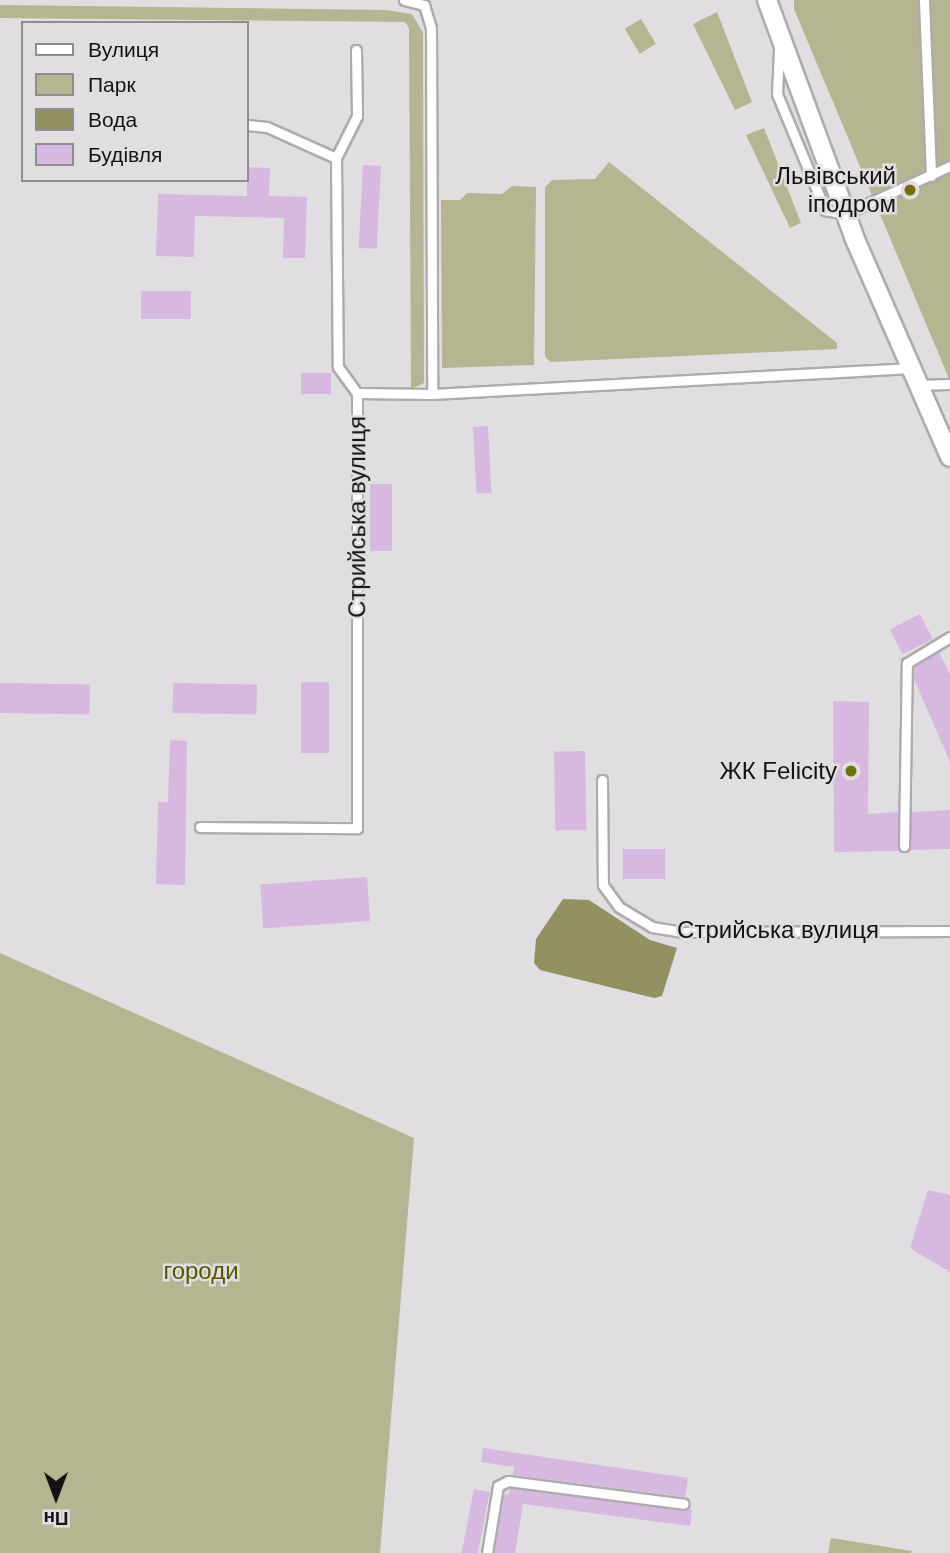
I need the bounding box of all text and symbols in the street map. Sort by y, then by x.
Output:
legend [21,21,248,182]
text: Вулиця [88,38,159,61]
text: Парк [88,73,136,96]
text: Вода [88,108,137,131]
text: Будівля [88,143,162,166]
place label: Львівський іподром [775,162,896,218]
marker: Львівський іподром [902,182,918,198]
street label: Стрийська вулиця [343,416,371,618]
place label: ЖК Felicity [720,757,837,785]
marker: ЖК Felicity [843,763,859,779]
street label: Стрийська вулиця [677,916,879,944]
park label: городи [163,1257,239,1285]
north arrow [21,1462,91,1532]
text: Пн [43,1508,69,1529]

